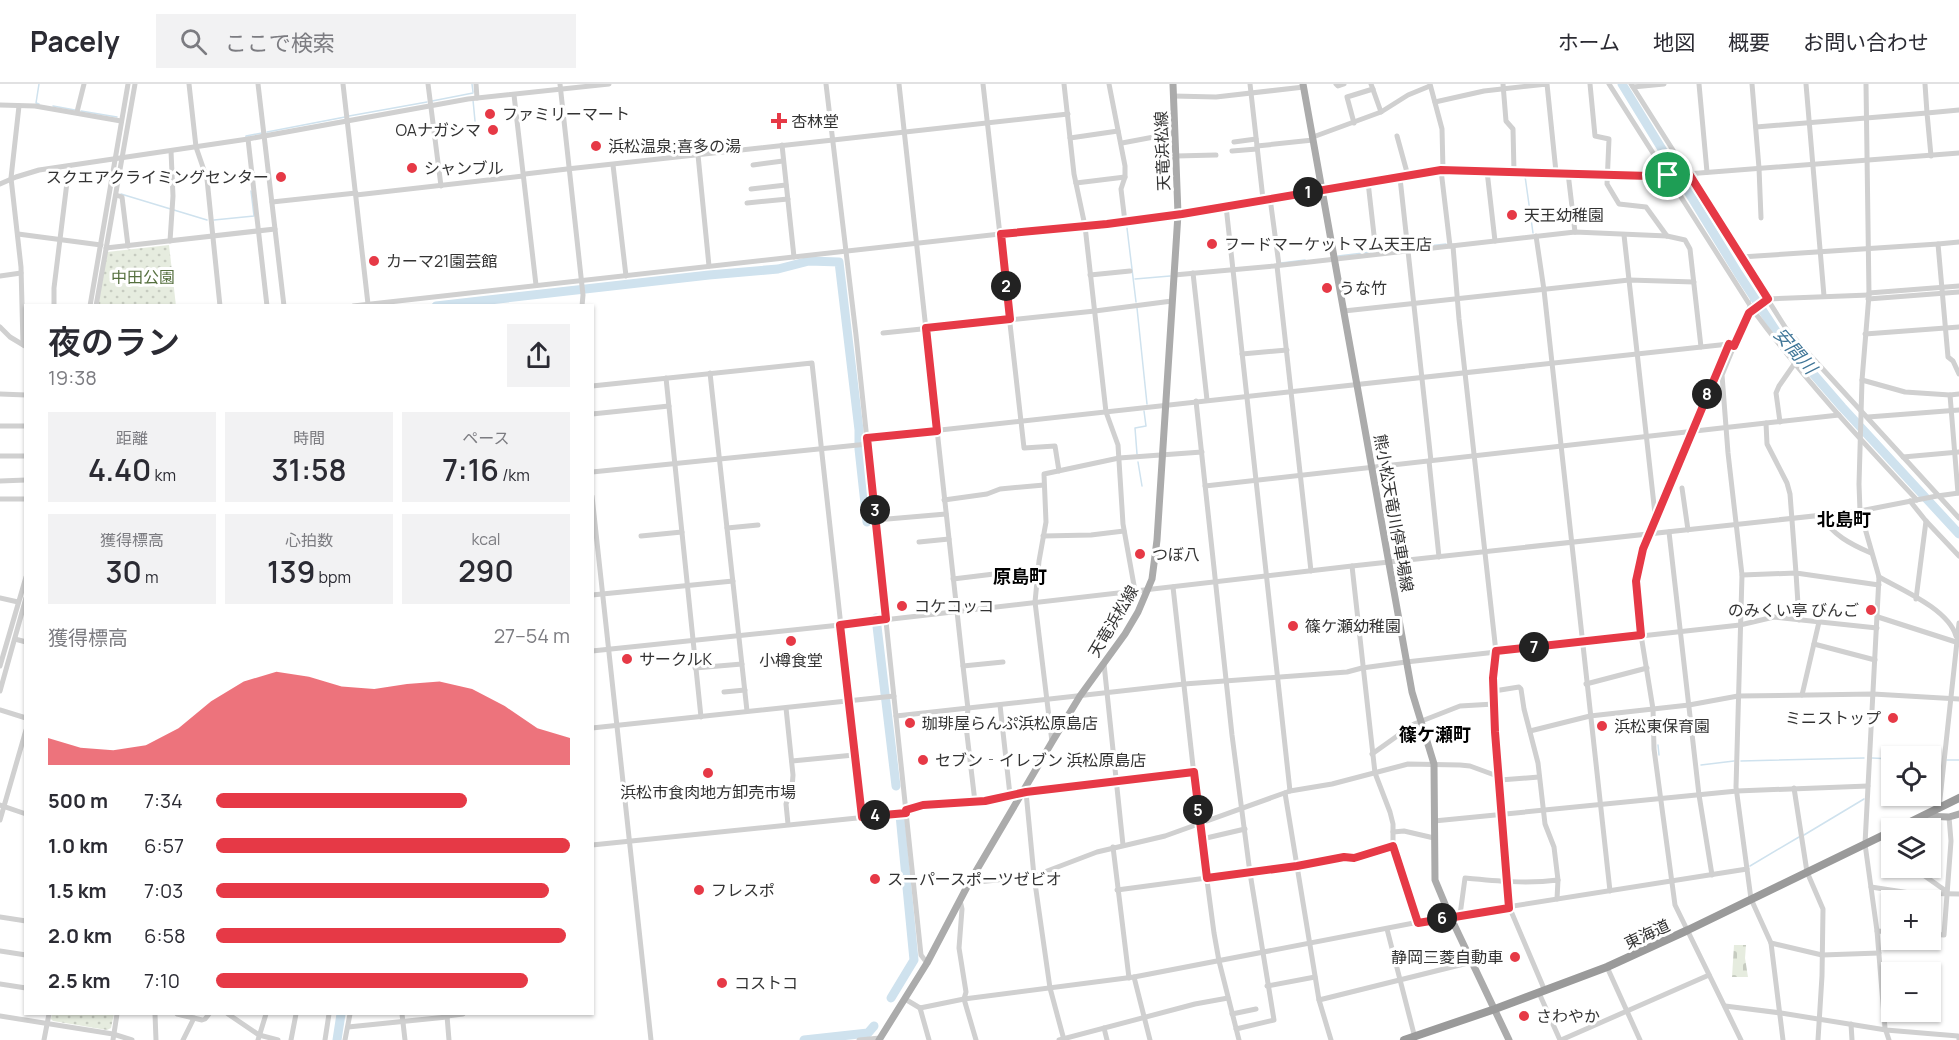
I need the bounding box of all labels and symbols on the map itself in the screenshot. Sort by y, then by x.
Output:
place label: ファミリーマート [502,103,630,125]
marker: ファミリーマート [483,107,497,121]
place label: 杏林堂 [791,110,839,132]
street label: 天竜浜松線 [1150,111,1174,191]
marker: 杏林堂 [772,114,786,128]
place label: OAナガシマ [396,119,481,141]
marker: OAナガシマ [486,123,500,137]
place label: 浜松温泉;喜多の湯 [608,135,741,157]
marker: 浜松温泉;喜多の湯 [589,139,603,153]
pin [1642,149,1693,200]
place label: シャンブル [424,157,504,179]
marker: シャンブル [405,161,419,175]
place label: スクエアクライミングセンター [46,166,269,188]
marker: スクエアクライミングセンター [274,170,288,184]
pin: 1 [1293,177,1323,207]
place label: 天王幼稚園 [1524,204,1604,226]
marker: 天王幼稚園 [1505,208,1519,222]
place label: フードマーケットマム天王店 [1224,233,1432,255]
marker: フードマーケットマム天王店 [1205,237,1219,251]
place label: カーマ21園芸館 [386,250,497,272]
marker: カーマ21園芸館 [367,254,381,268]
park label: 中田公園 [111,266,175,288]
pin: 2 [991,271,1021,301]
place label: うな竹 [1339,277,1387,299]
marker: うな竹 [1320,281,1334,295]
water label: 安間川 [1769,322,1824,380]
pin: 8 [1692,379,1722,409]
street label: 熊小松天竜川停車場線 [1369,432,1419,594]
pin: 3 [860,495,890,525]
district label: 北島町 [1817,507,1871,531]
place label: つぼ八 [1152,543,1200,565]
marker: つぼ八 [1133,547,1147,561]
district label: 原島町 [993,564,1047,588]
street label: 天竜浜松線 [1083,581,1143,661]
place label: コケコッコ [914,595,994,617]
marker: コケコッコ [895,599,909,613]
place label: のみくい亭 びんご [1728,599,1859,621]
marker: のみくい亭 びんご [1864,603,1878,617]
place label: 篠ケ瀬幼稚園 [1305,615,1401,637]
marker: 篠ケ瀬幼稚園 [1286,619,1300,633]
pin: 7 [1519,632,1549,662]
marker: 小樽食堂 [784,634,798,648]
place label: サークルK [639,648,713,670]
place label: 小樽食堂 [759,649,823,671]
marker: サークルK [620,652,634,666]
place label: ミニストップ [1785,707,1881,729]
marker: ミニストップ [1886,711,1900,725]
place label: 珈琲屋らんぷ浜松原島店 [922,712,1098,734]
place label: 浜松東保育園 [1614,715,1710,737]
marker: 珈琲屋らんぷ浜松原島店 [903,716,917,730]
marker: 浜松東保育園 [1595,719,1609,733]
district label: 篠ケ瀬町 [1399,722,1471,746]
place label: セブン‐イレブン 浜松原島店 [935,749,1146,771]
marker: セブン‐イレブン 浜松原島店 [916,753,930,767]
marker: 浜松市食肉地方卸売市場 [701,766,715,780]
place label: 浜松市食肉地方卸売市場 [620,781,796,803]
pin: 5 [1183,795,1213,825]
pin: 4 [860,800,890,830]
place label: スーパースポーツゼビオ [887,868,1062,890]
marker: スーパースポーツゼビオ [868,872,882,886]
place label: フレスポ [711,879,775,901]
marker: フレスポ [692,883,706,897]
pin: 6 [1427,903,1457,933]
street label: 東海道 [1621,914,1673,954]
place label: 静岡三菱自動車 [1391,946,1503,968]
marker: 静岡三菱自動車 [1508,950,1522,964]
place label: コストコ [734,972,798,994]
marker: コストコ [715,976,729,990]
place label: さわやか [1536,1005,1600,1027]
marker: さわやか [1517,1009,1531,1023]

